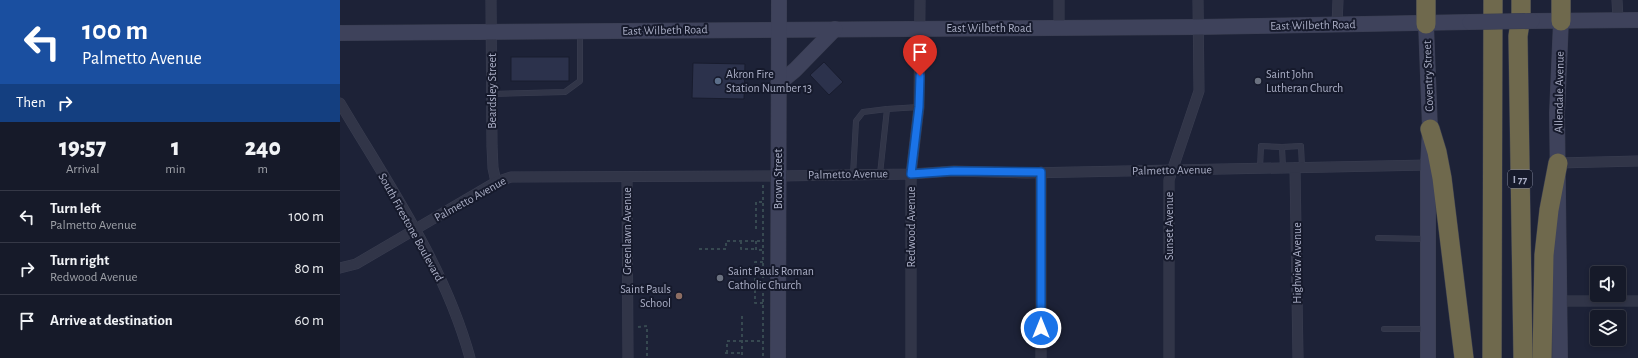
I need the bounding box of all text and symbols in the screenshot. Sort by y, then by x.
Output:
icon: left [16,16,68,68]
text: 100 m [82,17,148,45]
street label: East Wilbeth Road [1270,18,1356,32]
street label: East Wilbeth Road [946,22,1032,34]
street label: East Wilbeth Road [622,23,708,37]
pin [903,35,937,76]
street label: Coventry Street [1421,40,1436,112]
icon: arrive [909,41,931,63]
text: Palmetto Avenue [82,50,202,68]
street label: Allendale Avenue [1552,51,1566,133]
street label: Beardsley Street [486,53,499,129]
place label: Akron Fire Station Number 13 [726,68,812,94]
place label: Saint John Lutheran Church [1266,68,1343,94]
marker: Akron Fire Station Number 13 [713,76,723,86]
marker: Saint John Lutheran Church [1253,76,1263,86]
icon: right [54,92,76,114]
text: Then [16,95,46,110]
text: 19:57 [59,136,106,160]
text: 1 [171,136,180,160]
text: 240 [245,136,281,160]
street label: Brown Street [772,149,784,209]
text: Arrival [66,163,99,176]
text: min [165,163,186,176]
text: m [258,163,268,176]
street label: Palmetto Avenue [1132,163,1212,177]
street label: Palmetto Avenue [808,167,888,181]
road number: I 77 [1508,170,1532,188]
street label: South Firestone Boulevard [376,171,446,283]
street label: Palmetto Avenue [432,174,508,224]
street label: Greenlawn Avenue [621,187,633,275]
street label: Redwood Avenue [905,187,917,267]
street label: Sunset Avenue [1163,192,1175,260]
text: Turn left [50,201,101,216]
icon: left [16,206,38,228]
text: 100 m [289,209,324,224]
text: Palmetto Avenue [50,219,137,232]
street label: Highview Avenue [1291,222,1303,304]
text: Turn right [50,253,109,268]
icon: right [16,258,38,280]
text: 80 m [294,261,324,276]
place label: Saint Pauls Roman Catholic Church [728,265,814,291]
map controls [1590,266,1626,346]
button: sound [1590,266,1626,302]
text: Redwood Avenue [50,271,138,284]
marker: Saint Pauls Roman Catholic Church [715,273,725,283]
place label: Saint Pauls School [620,283,671,309]
marker: Saint Pauls School [674,291,684,301]
position arrow [1020,307,1062,349]
icon: arrive [16,310,38,332]
button: layers [1590,310,1626,346]
text: Arrive at destination [50,313,173,328]
text: 60 m [295,313,324,328]

